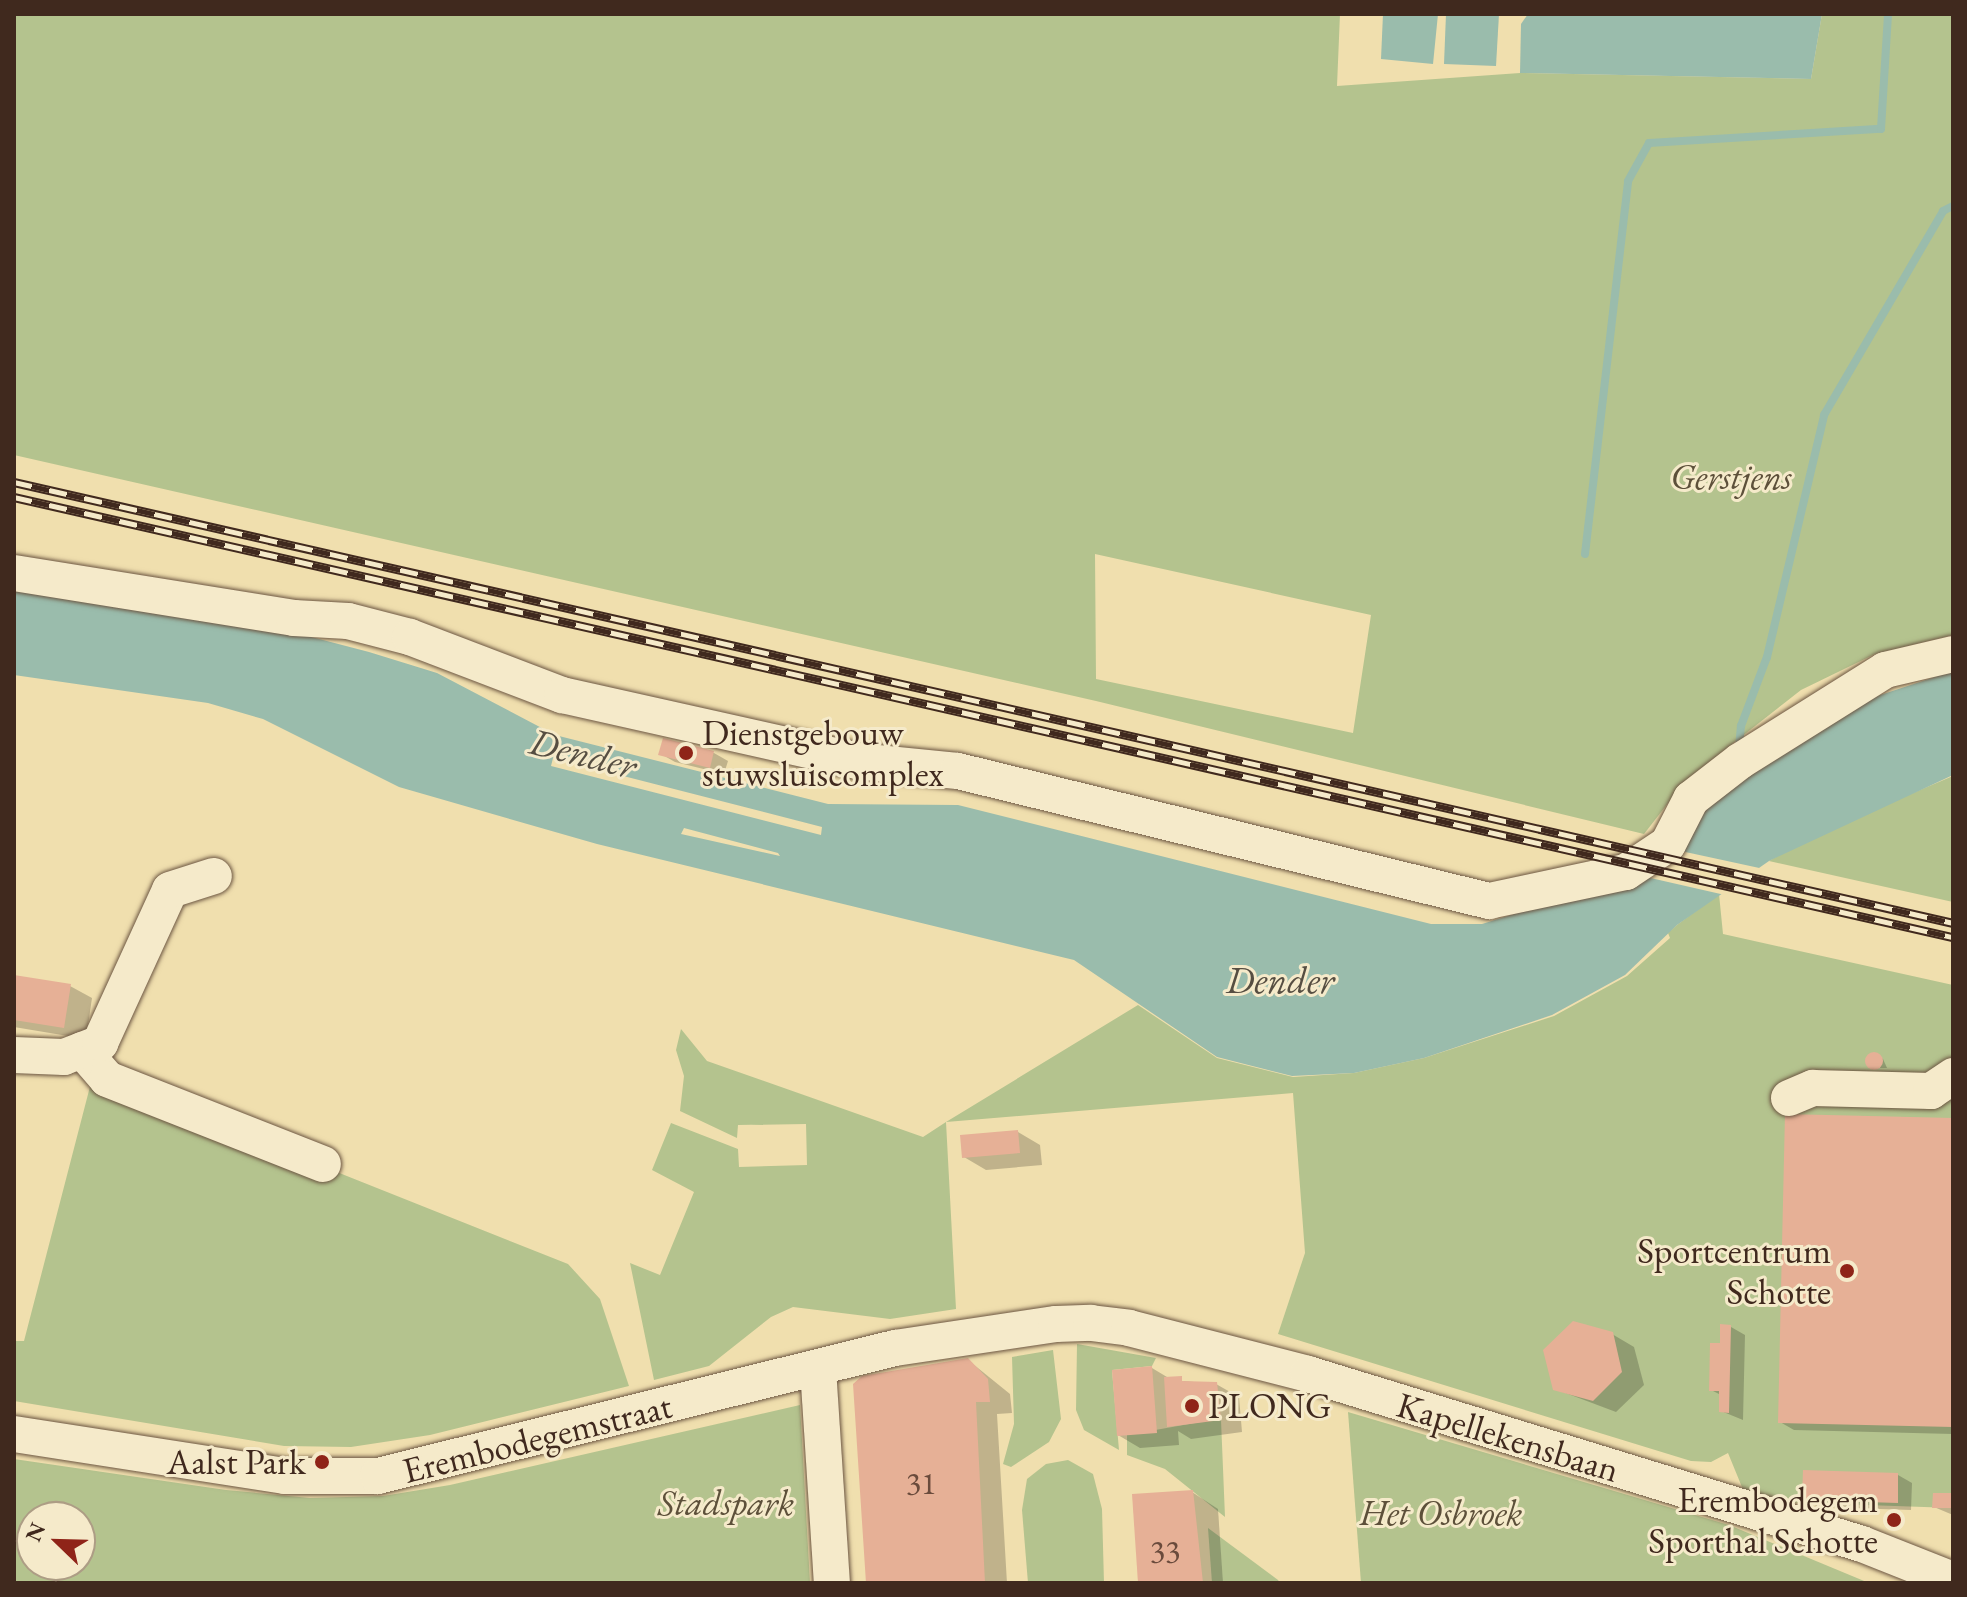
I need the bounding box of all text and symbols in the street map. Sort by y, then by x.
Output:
park label: Gerstjens [1670,455,1792,499]
place label: Dienstgebouw stuwsluiscomplex [702,710,944,795]
water label: Dender [525,718,641,788]
marker: Dienstgebouw stuwsluiscomplex [677,744,695,762]
water label: Dender [1226,957,1334,1003]
place label: Sportcentrum Schotte [1637,1228,1831,1313]
marker: Sportcentrum Schotte [1838,1262,1856,1280]
street label: Kapellekensbaan [1392,1383,1624,1491]
street label: Erembodegemstraat [398,1384,676,1492]
place label: PLONG [1208,1384,1331,1428]
marker: PLONG [1183,1397,1201,1415]
place label: Aalst Park [167,1440,306,1484]
marker: Aalst Park [313,1453,331,1471]
house number: 31 [906,1464,936,1502]
place label: Erembodegem Sporthal Schotte [1648,1477,1878,1562]
park label: Stadspark [658,1481,794,1525]
park label: Het Osbroek [1360,1491,1522,1535]
north arrow [16,1501,96,1581]
marker: Erembodegem Sporthal Schotte [1885,1511,1903,1529]
text: N [18,1518,52,1546]
house number: 33 [1150,1532,1180,1570]

